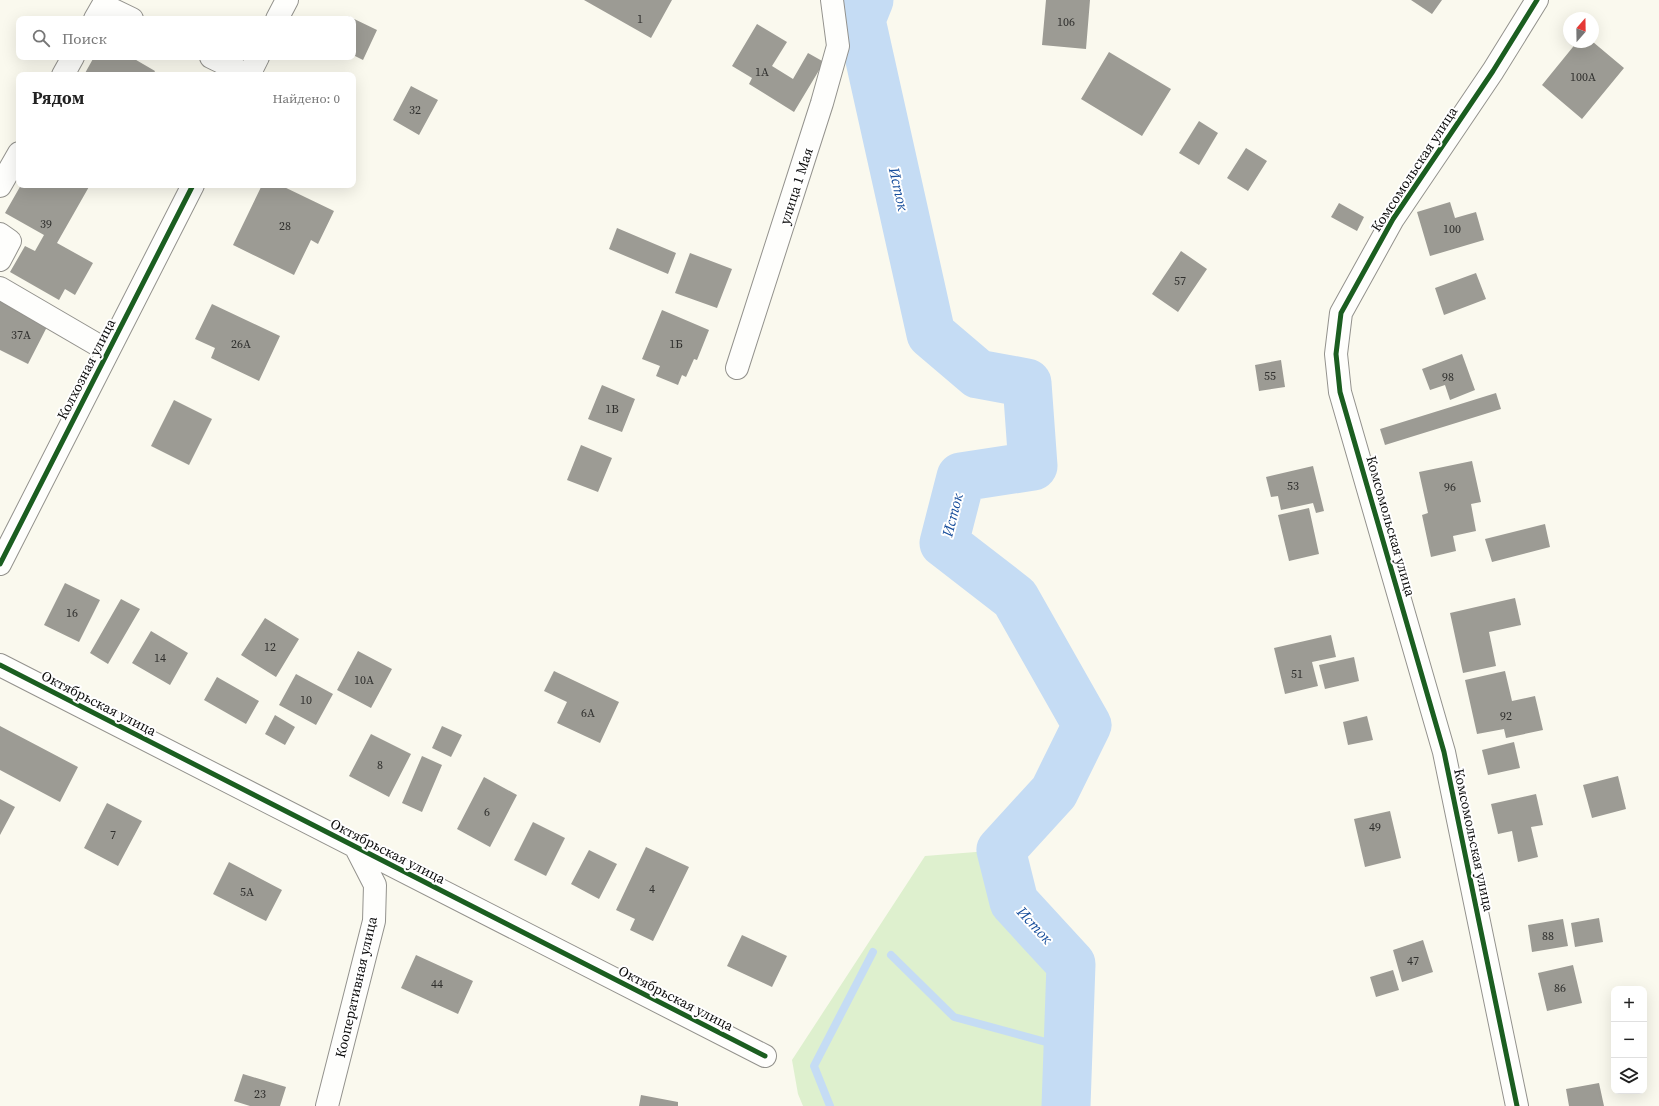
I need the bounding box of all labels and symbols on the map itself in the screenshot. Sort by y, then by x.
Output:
house number: 1 [637,11,643,27]
north arrow [1563,12,1599,48]
house number: 106 [1057,14,1075,30]
house number: 1А [755,64,769,80]
house number: 100А [1570,69,1596,85]
house number: 32 [409,102,421,118]
street label: Комсомольская улица [1366,102,1463,235]
street label: улица 1 Мая [774,145,818,227]
water label: Исток [884,164,914,214]
house number: 39 [40,216,52,232]
house number: 28 [279,218,291,234]
house number: 100 [1443,221,1461,237]
house number: 57 [1174,273,1186,289]
street label: Колхозная улица [52,314,121,423]
house number: 37А [11,327,31,343]
house number: 26А [231,336,251,352]
house number: 1Б [669,336,683,352]
house number: 55 [1264,368,1276,384]
house number: 98 [1442,369,1454,385]
house number: 1В [605,401,619,417]
street label: Комсомольская улица [1361,453,1421,600]
house number: 53 [1287,478,1299,494]
house number: 96 [1444,479,1456,495]
water label: Исток [936,490,968,540]
house number: 16 [66,605,78,621]
house number: 12 [264,639,276,655]
house number: 14 [154,650,166,666]
street label: Октябрьская улица [38,665,161,741]
house number: 51 [1291,666,1303,682]
house number: 10А [354,672,374,688]
house number: 10 [300,692,312,708]
house number: 6А [581,705,595,721]
house number: 92 [1500,708,1512,724]
house number: 8 [377,757,383,773]
street label: Комсомольская улица [1449,767,1499,914]
house number: 6 [484,804,490,820]
street label: Октябрьская улица [327,813,450,889]
house number: 49 [1369,819,1381,835]
house number: 7 [110,827,116,843]
house number: 4 [649,881,655,897]
house number: 5А [240,884,254,900]
water label: Исток [1012,901,1058,949]
street label: Кооперативная улица [330,914,382,1060]
house number: 88 [1542,928,1554,944]
house number: 47 [1407,953,1419,969]
street label: Октябрьская улица [615,960,738,1036]
house number: 44 [431,976,443,992]
house number: 86 [1554,980,1566,996]
house number: 23 [254,1086,266,1102]

